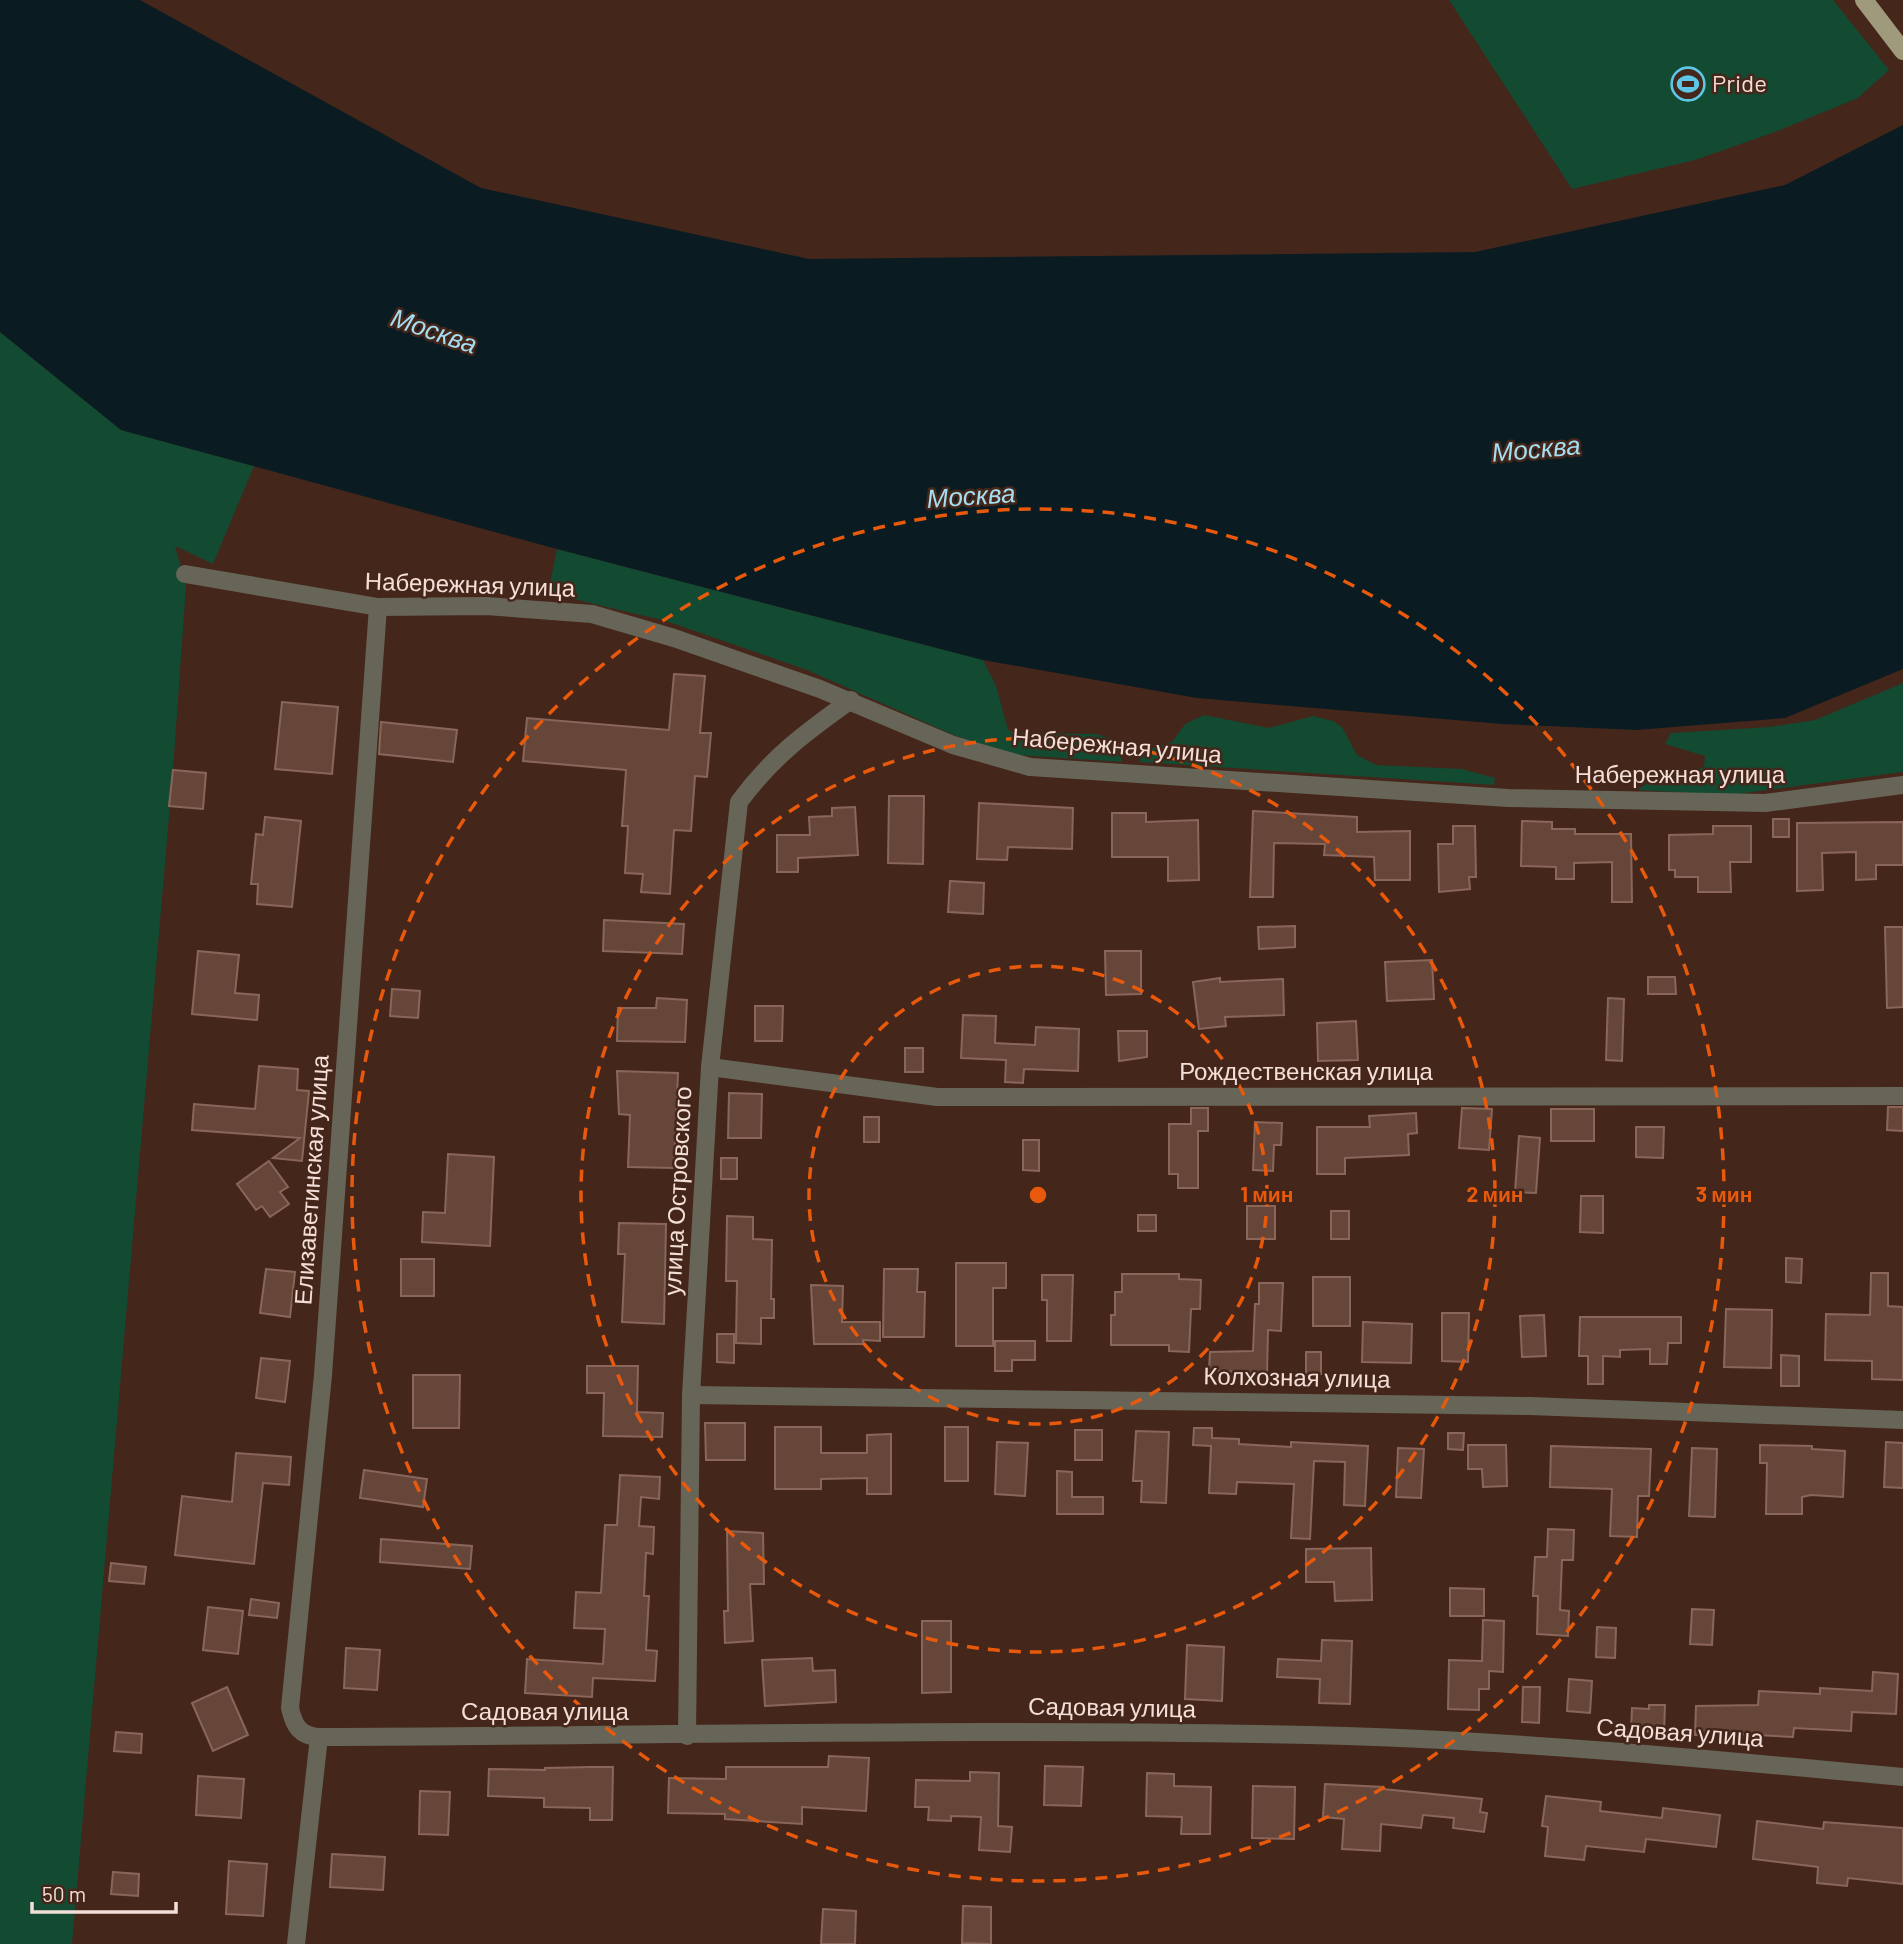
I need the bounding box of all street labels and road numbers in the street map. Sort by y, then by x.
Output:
street label: Набережная улица [364,565,576,602]
street label: Набережная улица [1011,721,1224,768]
street label: Набережная улица [1575,759,1786,788]
street label: Елизаветинская улица [287,1053,334,1306]
street label: Рождественская улица [1179,1056,1433,1085]
street label: улица Островского [657,1086,696,1296]
street label: Колхозная улица [1203,1360,1391,1393]
street label: Садовая улица [1028,1691,1197,1722]
street label: Садовая улица [461,1696,630,1725]
street label: Садовая улица [1595,1711,1766,1752]

